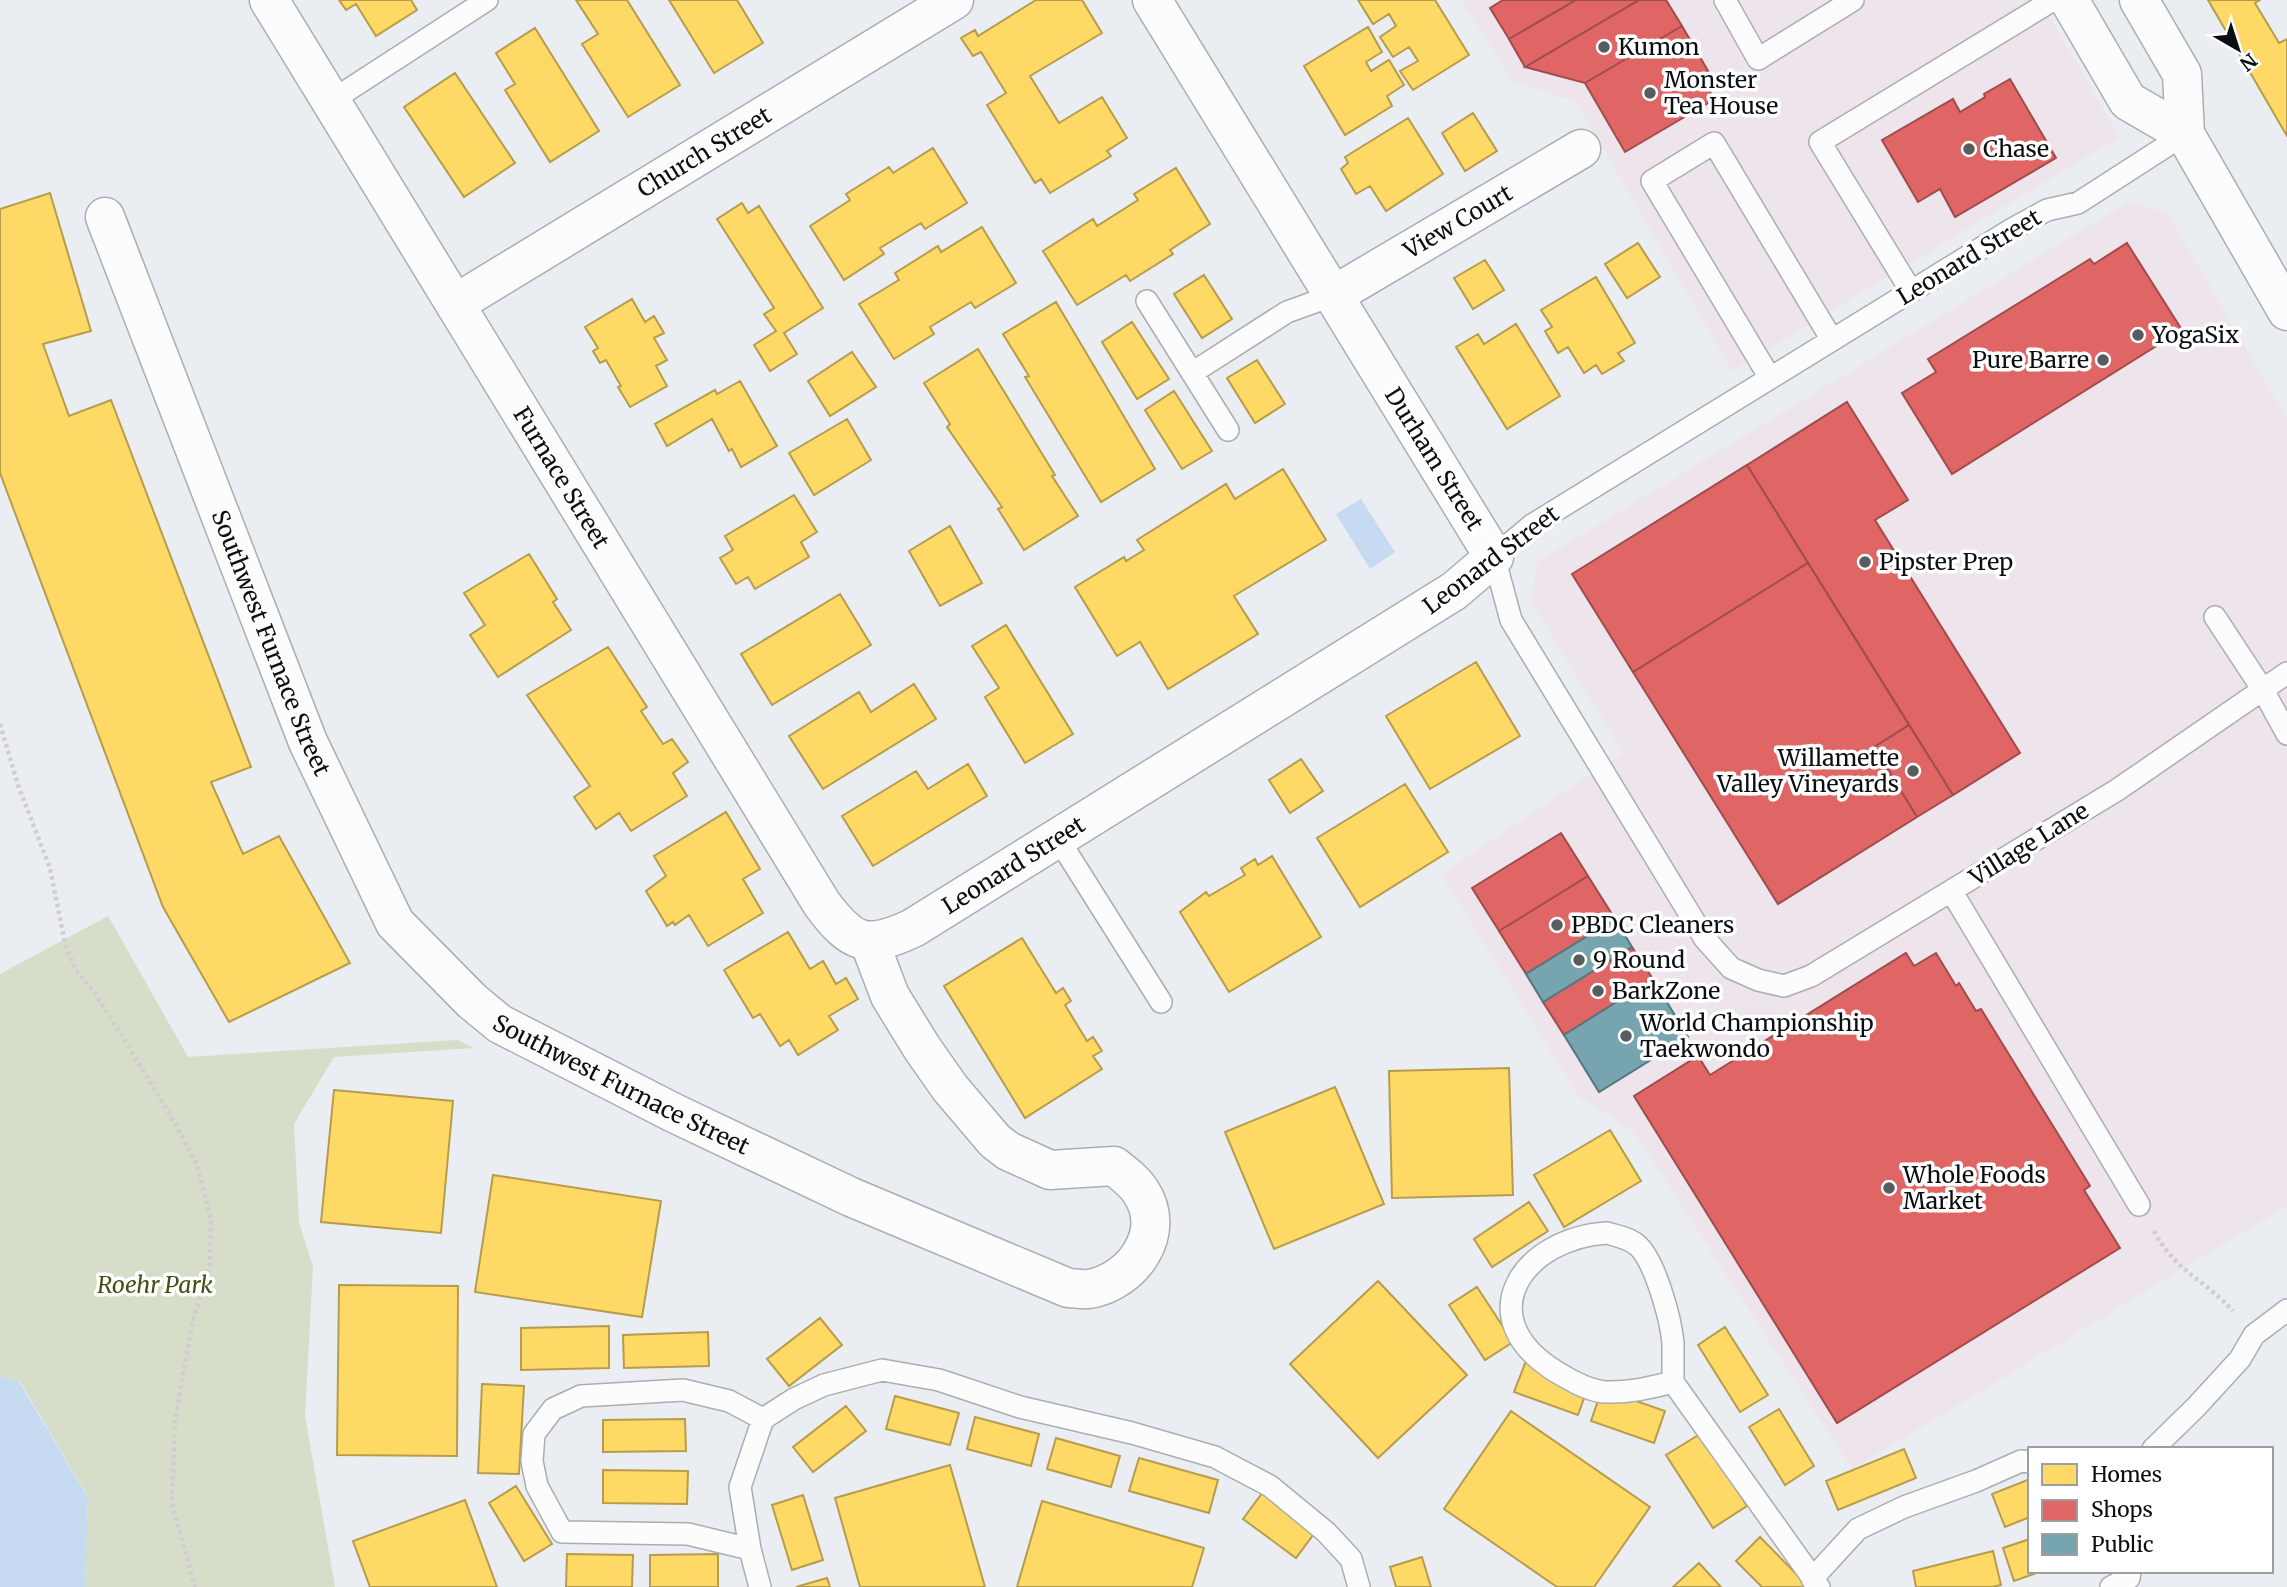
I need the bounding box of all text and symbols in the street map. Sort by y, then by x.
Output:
north arrow [2203,14,2273,84]
place label: Kumon [1618,32,1700,61]
marker: Kumon [1596,39,1612,55]
text: N [2235,48,2262,76]
place label: Monster Tea House [1664,65,1778,120]
marker: Monster Tea House [1642,85,1658,101]
street label: Church Street [632,100,776,203]
place label: Chase [1983,134,2049,163]
marker: Chase [1961,141,1977,157]
street label: View Court [1397,178,1517,265]
street label: Leonard Street [1892,202,2046,311]
place label: YogaSix [2151,320,2239,349]
marker: YogaSix [2130,327,2146,343]
place label: Pure Barre [1972,345,2089,374]
marker: Pure Barre [2095,352,2111,368]
street label: Durham Street [1379,382,1490,536]
street label: Furnace Street [507,401,616,554]
street label: Leonard Street [1417,499,1564,620]
street label: Southwest Furnace Street [206,506,337,780]
place label: Pipster Prep [1879,547,2013,576]
marker: Pipster Prep [1857,554,1873,570]
place label: Willamette Valley Vineyards [1716,743,1899,798]
marker: Willamette Valley Vineyards [1905,763,1921,779]
street label: Village Lane [1963,796,2094,892]
street label: Leonard Street [937,810,1090,920]
place label: PBDC Cleaners [1571,910,1734,939]
marker: PBDC Cleaners [1549,917,1565,933]
place label: 9 Round [1593,945,1685,974]
marker: 9 Round [1571,952,1587,968]
place label: BarkZone [1612,976,1720,1005]
marker: BarkZone [1590,983,1606,999]
street label: Southwest Furnace Street [488,1008,754,1161]
place label: World Championship Taekwondo [1639,1008,1874,1063]
marker: World Championship Taekwondo [1618,1028,1634,1044]
place label: Whole Foods Market [1902,1160,2046,1215]
marker: Whole Foods Market [1881,1180,1897,1196]
park label: Roehr Park [97,1270,213,1299]
legend [2028,1447,2273,1573]
text: Homes [2091,1461,2162,1488]
text: Shops [2091,1496,2153,1523]
text: Public [2091,1531,2154,1558]

